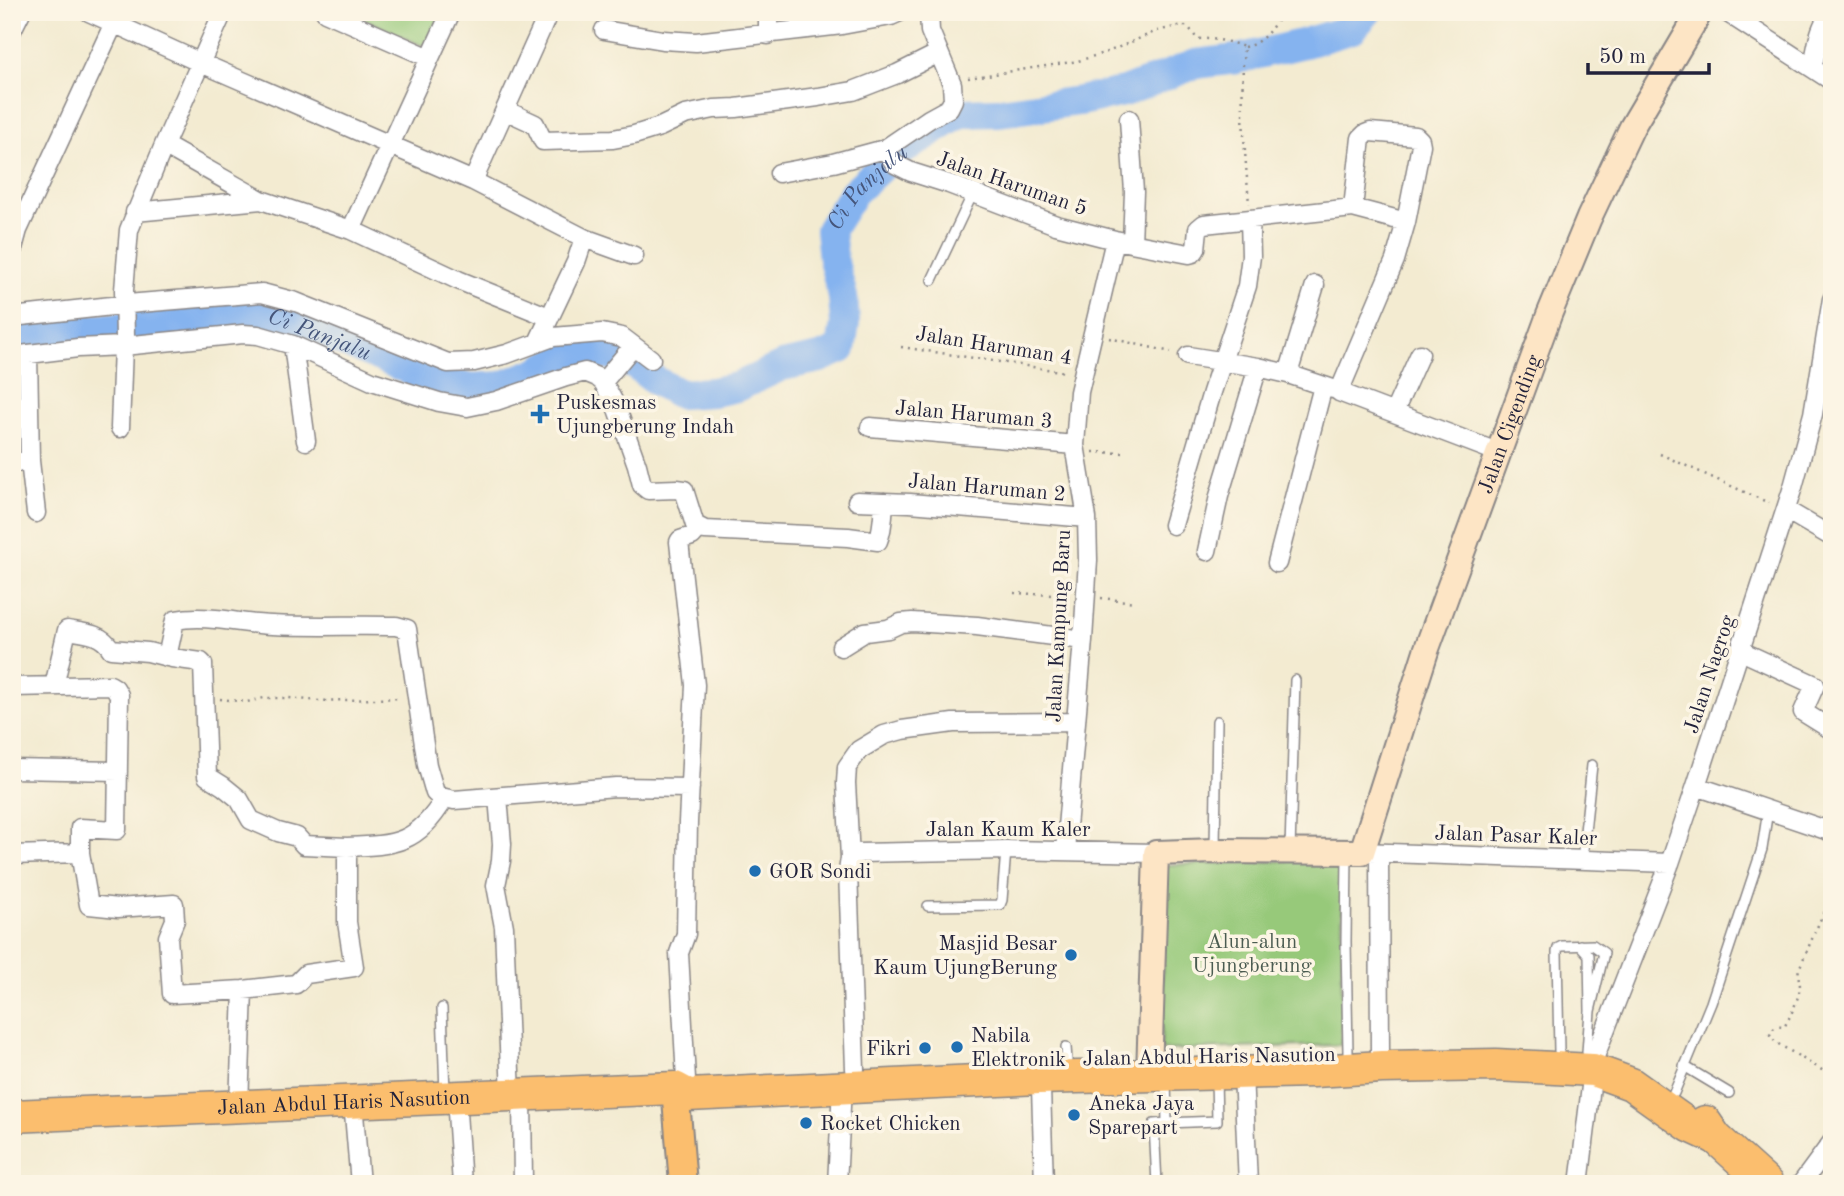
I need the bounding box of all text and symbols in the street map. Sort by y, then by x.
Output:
scale bar [1588,32,1709,76]
text: 50 m [1599,47,1646,68]
water label: Ci Panjalu [823,141,912,234]
street label: Jalan Haruman 5 [933,149,1090,220]
water label: Ci Panjalu [265,305,374,365]
street label: Jalan Haruman 4 [914,324,1074,369]
street label: Jalan Cigending [1476,351,1546,497]
place label: Puskesmas Ujungberung Indah [556,393,734,438]
street label: Jalan Haruman 3 [894,398,1054,433]
marker: Puskesmas Ujungberung Indah [530,404,550,424]
street label: Jalan Haruman 2 [907,471,1067,506]
street label: Jalan Kampung Baru [1044,529,1075,723]
street label: Jalan Nagrog [1681,612,1740,736]
street label: Jalan Kaum Kaler [925,820,1091,841]
street label: Jalan Pasar Kaler [1434,823,1598,850]
place label: GOR Sondi [769,862,871,883]
marker: GOR Sondi [747,863,763,879]
park label: Alun-alun Ujungberung [1192,932,1313,977]
place label: Masjid Besar Kaum UjungBerung [873,934,1058,979]
marker: Masjid Besar Kaum UjungBerung [1063,947,1079,963]
place label: Nabila Elektronik [971,1026,1066,1071]
place label: Fikri [866,1039,911,1060]
marker: Nabila Elektronik [949,1039,965,1055]
marker: Fikri [917,1040,933,1056]
street label: Jalan Abdul Haris Nasution [1082,1045,1336,1070]
street label: Jalan Abdul Haris Nasution [217,1088,471,1119]
place label: Aneka Jaya Sparepart [1088,1094,1194,1139]
marker: Aneka Jaya Sparepart [1066,1107,1082,1123]
place label: Rocket Chicken [820,1114,961,1135]
marker: Rocket Chicken [798,1115,814,1131]

